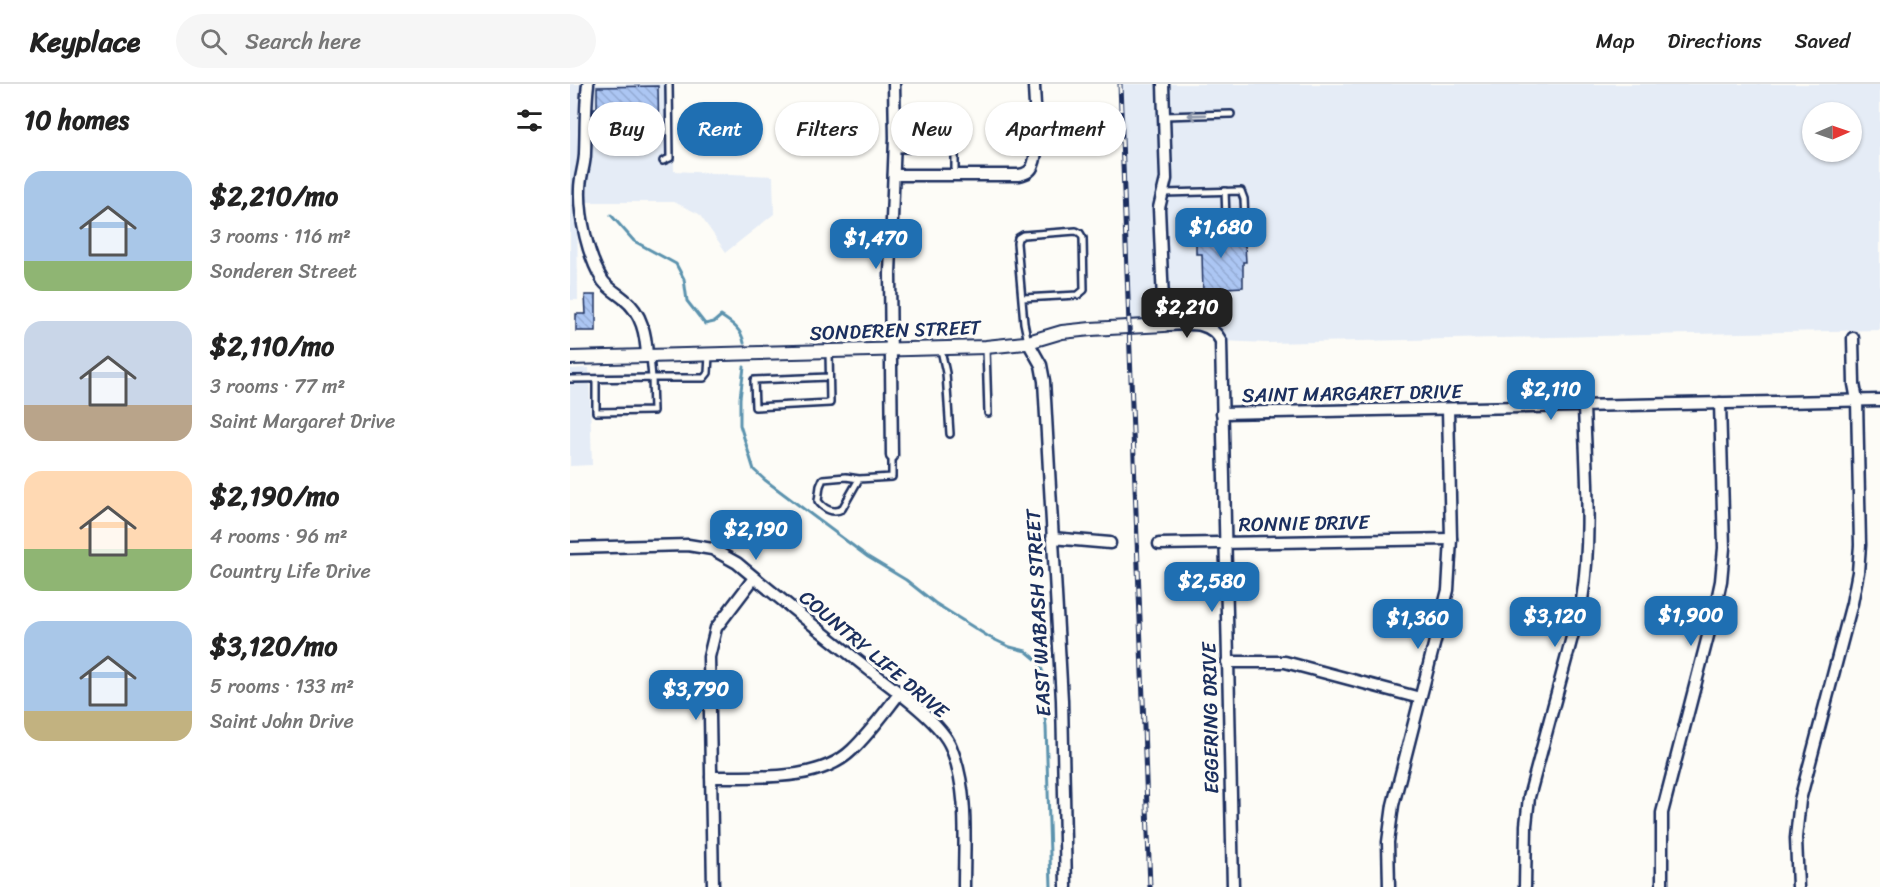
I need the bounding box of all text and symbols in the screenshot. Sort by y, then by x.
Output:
search box [176,14,596,68]
text: Keyplace [30,17,140,66]
text: Search here [245,22,361,61]
text: Map [1596,22,1634,60]
text: Directions [1667,22,1762,60]
text: Saved [1795,22,1850,60]
icon: search [197,25,230,58]
text: 10 homes [24,97,129,143]
chip: Buy [588,102,665,156]
chip: Rent [677,102,763,156]
chip: Filters [775,102,879,156]
chip: New [891,102,973,156]
chip: Apartment [985,102,1126,156]
north arrow [1802,102,1862,162]
map controls [1802,102,1862,162]
icon: filters [513,104,546,137]
one-way arrow [1188,109,1208,121]
text: $2,210/mo [210,173,338,219]
icon: home [72,195,144,267]
pin: $1,680 [1172,208,1270,259]
text: $1,680 [1189,210,1253,245]
text: 3 rooms · 116 m² [210,219,351,254]
pin: $1,470 [827,219,925,270]
text: $1,470 [844,221,908,256]
text: Sonderen Street [210,254,357,289]
pin: $2,210 [1138,288,1236,339]
text: $2,210 [1155,290,1219,325]
street label: SONDEREN STREET [809,310,982,351]
text: $2,110/mo [210,323,334,369]
icon: home [72,345,144,417]
text: 3 rooms · 77 m² [210,369,345,404]
pin: $2,110 [1502,370,1600,421]
text: $2,110 [1521,372,1581,407]
street label: SAINT MARGARET DRIVE [1242,374,1464,413]
text: Saint Margaret Drive [210,404,395,439]
text: $2,190/mo [210,473,339,519]
icon: home [72,495,144,567]
street label: RONNIE DRIVE [1238,505,1372,542]
street label: EAST WABASH STREET [1015,507,1061,718]
pin: $2,190 [707,510,805,561]
text: $2,190 [724,512,788,547]
text: 4 rooms · 96 m² [210,519,348,554]
text: Country Life Drive [210,554,371,589]
pin: $2,580 [1163,562,1261,613]
text: $2,580 [1178,564,1246,599]
street label: COUNTRY LIFE DRIVE [791,581,958,729]
pin: $1,900 [1642,596,1740,647]
pin: $3,120 [1506,597,1604,648]
text: $1,900 [1659,598,1723,633]
pin: $1,360 [1369,599,1467,650]
text: $3,120 [1524,599,1586,634]
text: $1,360 [1387,601,1449,636]
text: $3,120/mo [210,623,337,669]
street label: EGGERING DRIVE [1192,640,1229,794]
icon: home [72,645,144,717]
text: 5 rooms · 133 m² [210,669,354,704]
pin: $3,790 [647,670,745,721]
text: $3,790 [663,672,729,707]
text: Saint John Drive [210,704,354,739]

